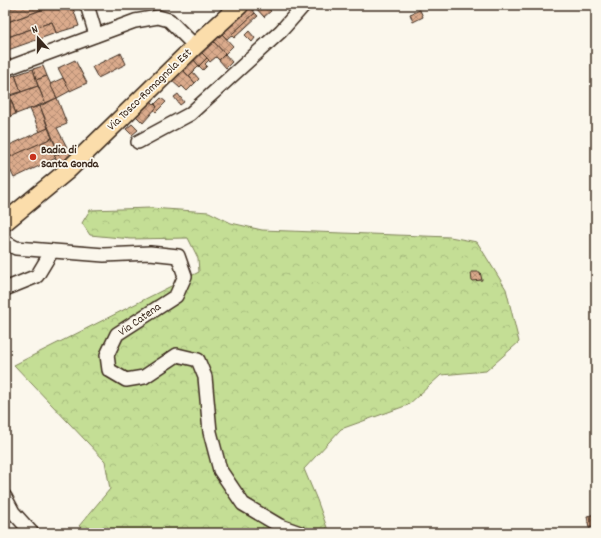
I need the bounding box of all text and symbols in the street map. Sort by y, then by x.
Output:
north arrow [18,18,58,58]
text: N [30,22,41,39]
street label: Via Tosco-Romagnola Est [104,45,197,135]
place label: Badia di Santa Gonda [41,142,100,173]
marker: Badia di Santa Gonda [28,152,38,162]
street label: Via Catena [115,299,165,341]

